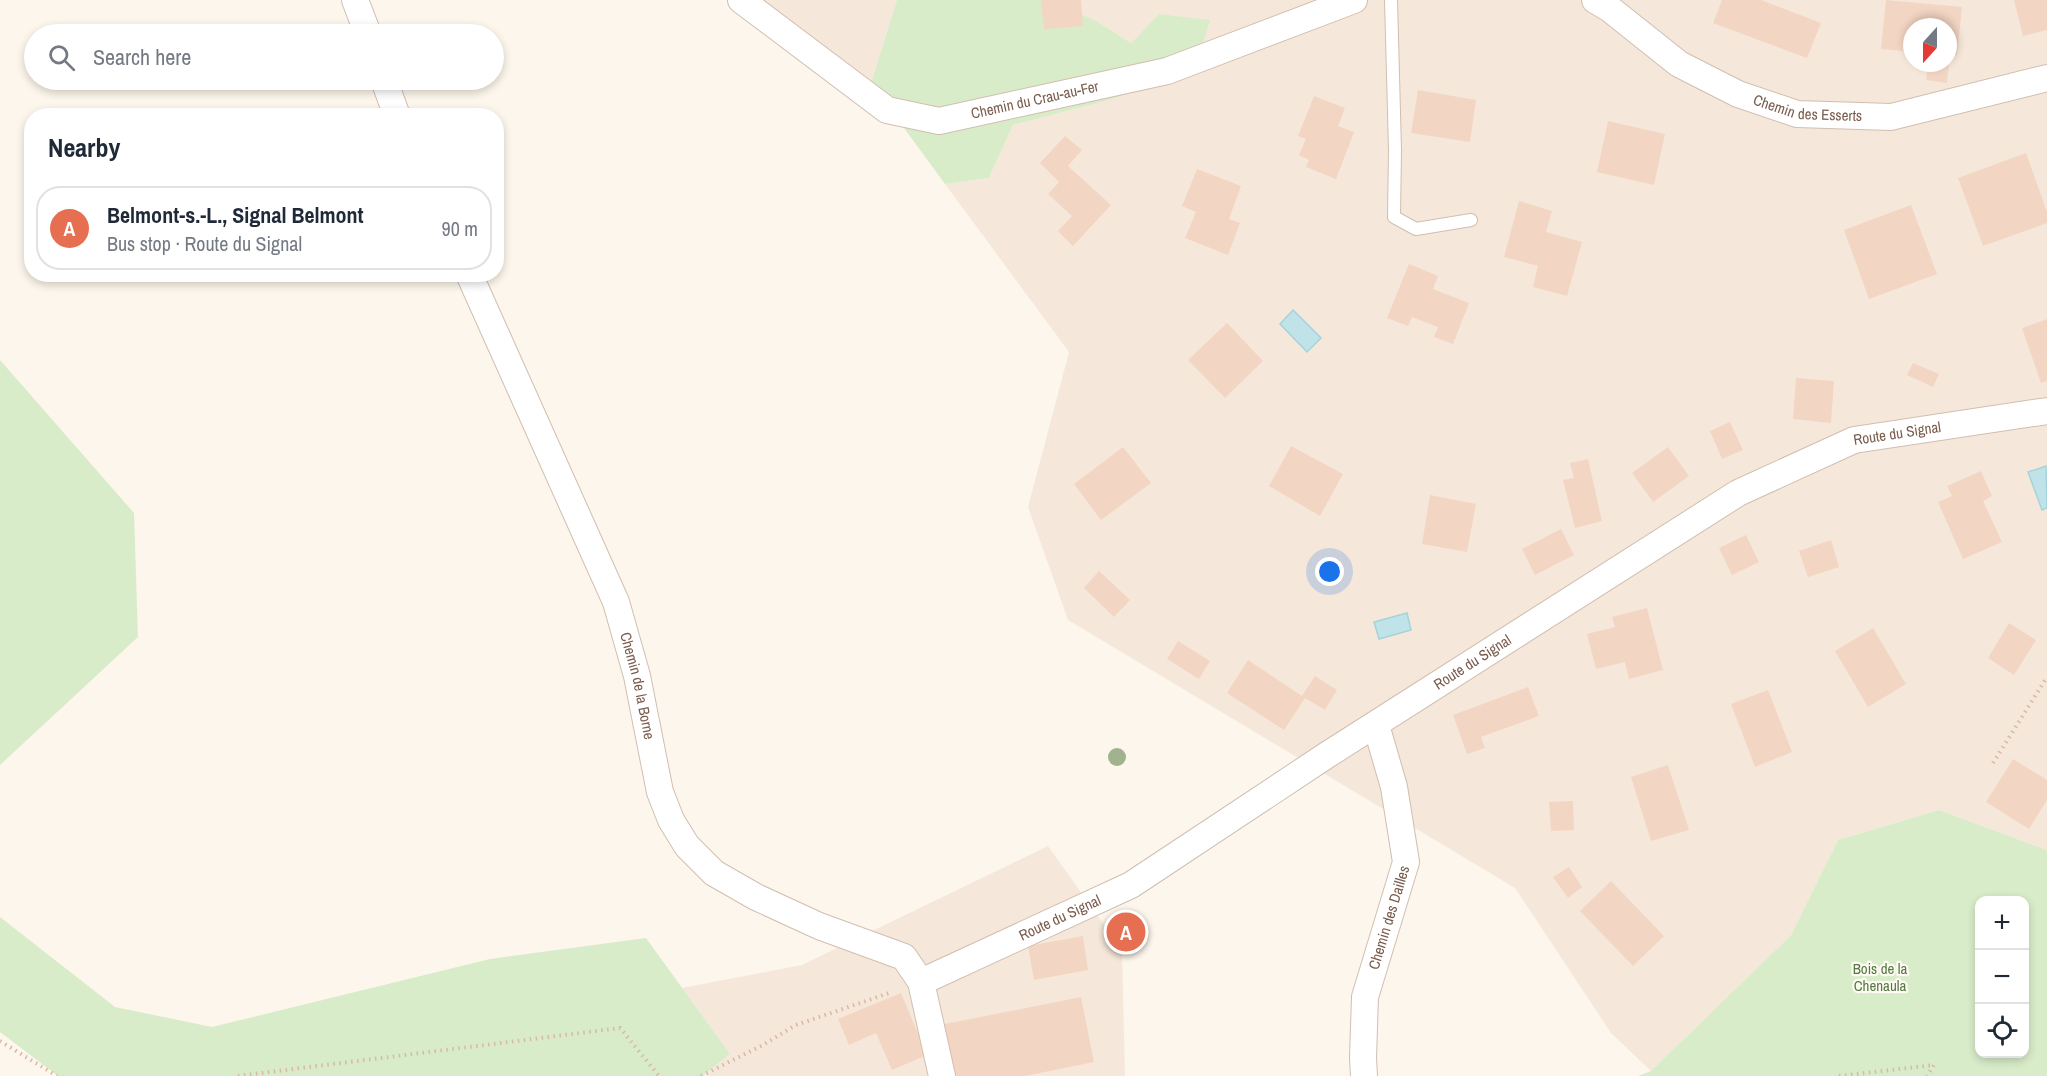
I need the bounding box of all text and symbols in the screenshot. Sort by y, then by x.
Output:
north arrow [1903,18,1957,72]
search box [24,24,504,90]
icon: search [45,41,78,74]
text: Search here [93,42,191,72]
street label: Chemin du Crau-au-Fer [969,75,1100,124]
street label: Chemin des Esserts [1751,89,1863,126]
text: Nearby [48,130,120,165]
text: Belmont-s.-L., Signal Belmont [107,200,364,230]
text: A [64,215,75,242]
text: 90 m [442,215,478,242]
text: Bus stop · Route du Signal [107,230,302,257]
street label: Route du Signal [1852,416,1942,450]
your location [1315,557,1344,586]
street label: Route du Signal [1429,629,1515,694]
street label: Chemin de la Borne [615,630,660,741]
street label: Chemin des Dailles [1363,863,1414,972]
street label: Route du Signal [1015,889,1104,945]
map controls [1975,896,2029,1058]
button: + [1975,896,2029,950]
pin: A [1106,910,1146,954]
button: − [1975,950,2029,1004]
park label: Bois de la Chenaula [1853,958,1908,996]
button: locate [1975,1004,2029,1058]

